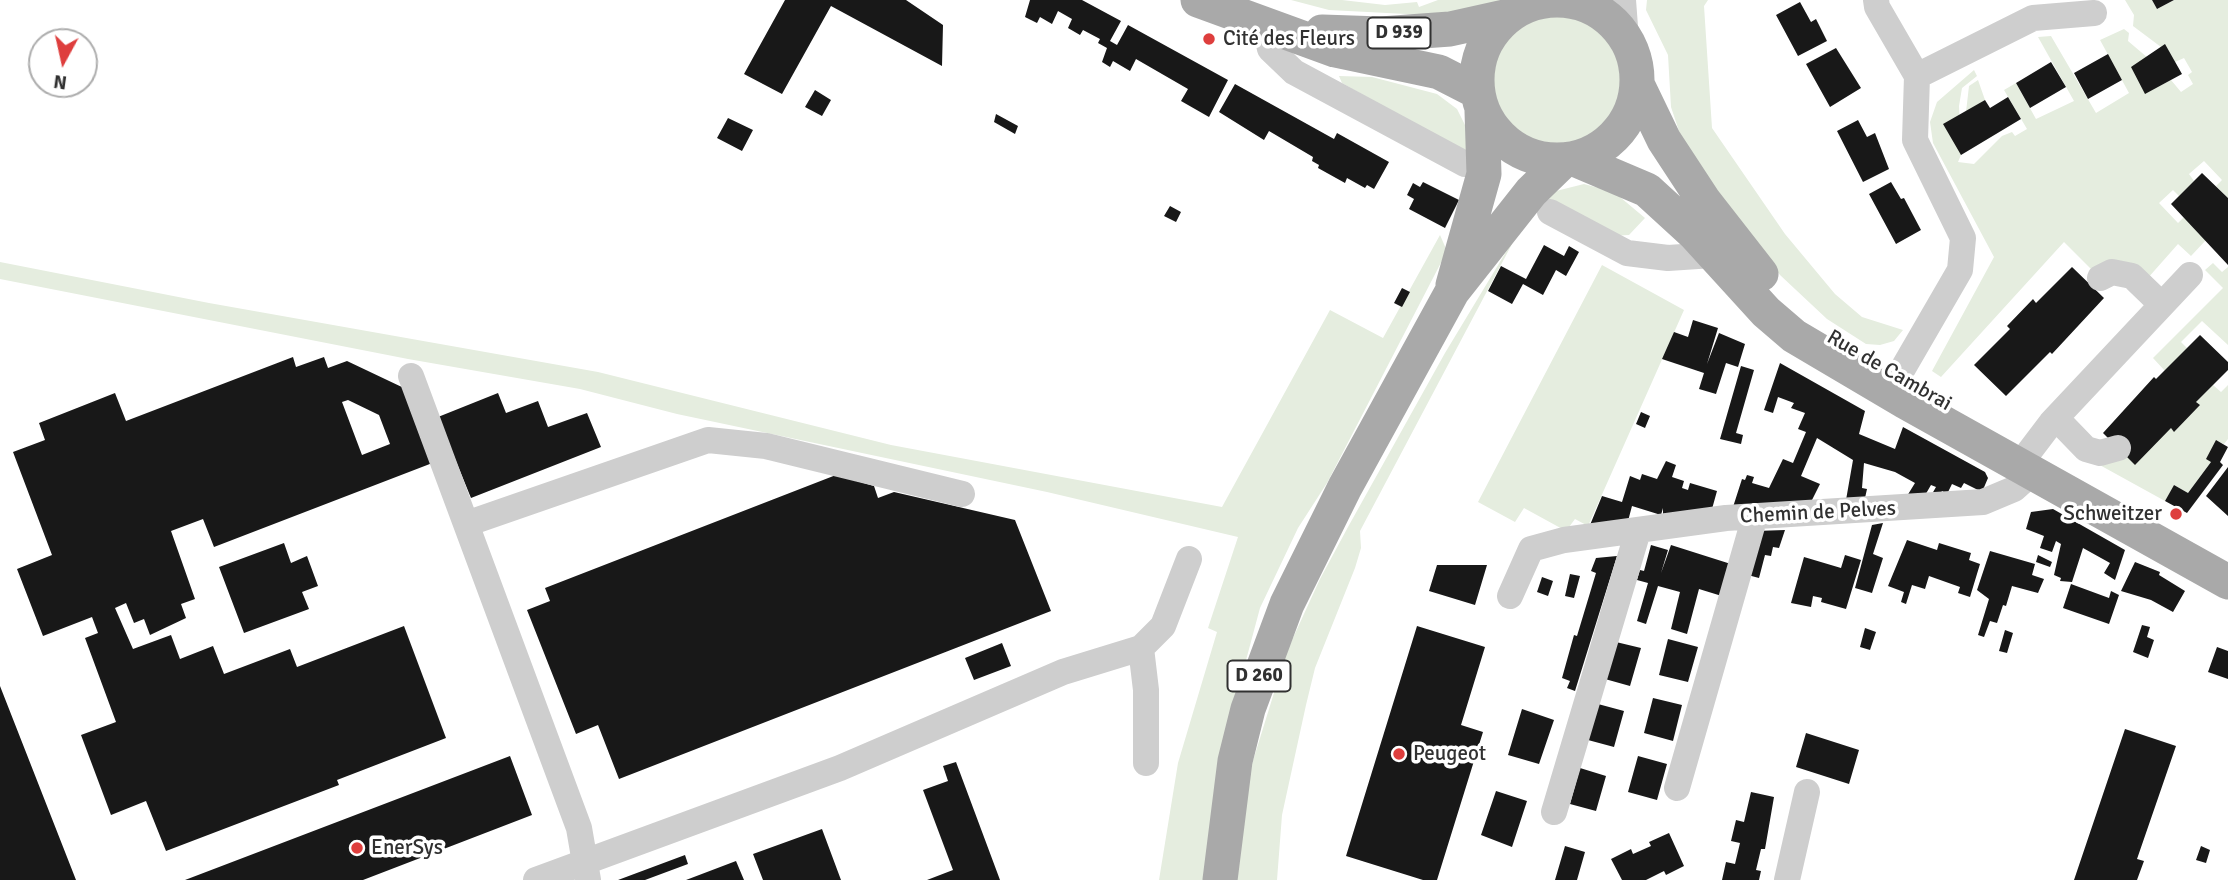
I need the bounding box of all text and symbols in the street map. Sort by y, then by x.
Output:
road number: D 939 [1368,18,1430,48]
place label: Cité des Fleurs [1223,26,1355,52]
north arrow [28,28,98,98]
marker: Cité des Fleurs [1201,31,1217,47]
text: N [52,69,69,95]
street label: Rue de Cambrai [1822,325,1956,417]
street label: Chemin de Pelves [1739,496,1897,530]
place label: Schweitzer [2063,501,2162,527]
marker: Schweitzer [2168,506,2184,522]
road number: D 260 [1228,660,1290,692]
place label: Peugeot [1413,741,1486,767]
marker: Peugeot [1391,746,1407,762]
place label: EnerSys [371,835,443,861]
marker: EnerSys [349,840,365,856]

